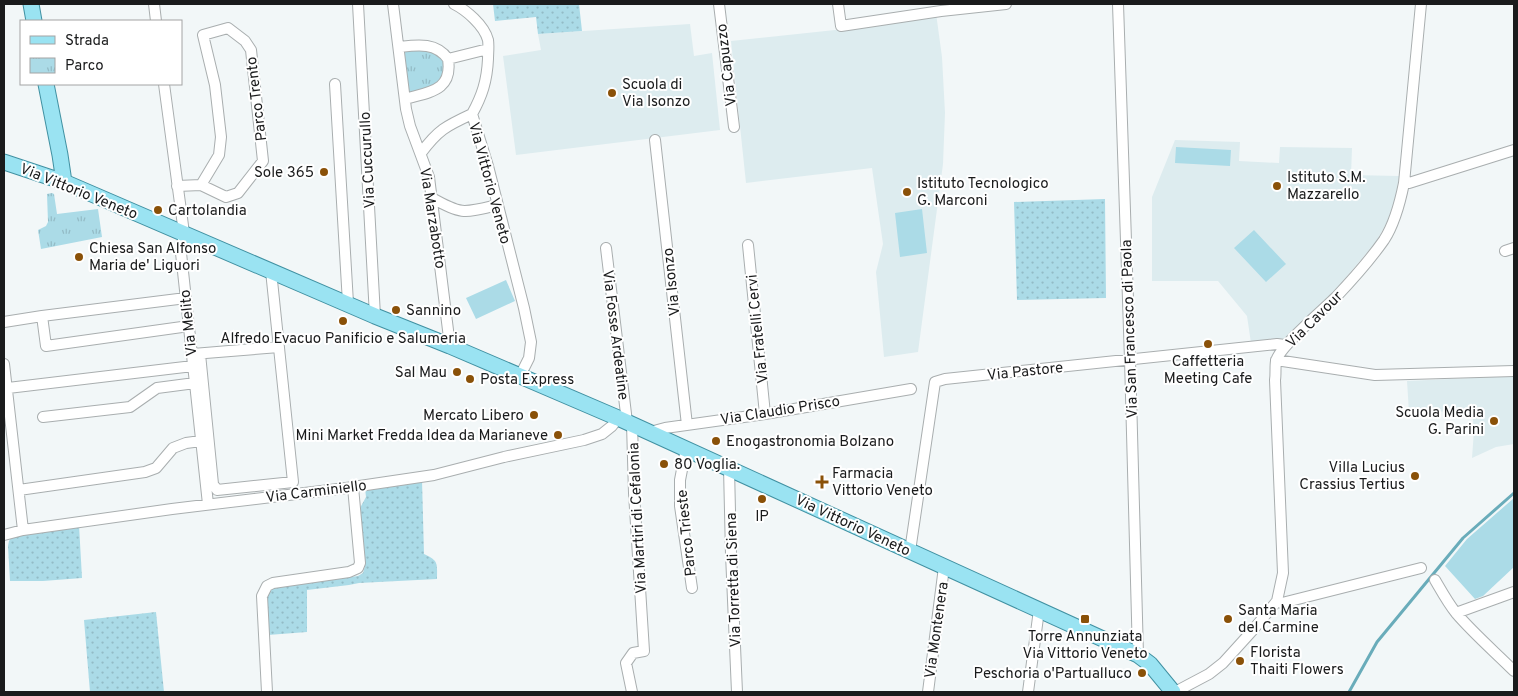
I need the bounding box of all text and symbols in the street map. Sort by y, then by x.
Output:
legend [20,20,182,85]
street label: Via Capuzzo [713,22,742,107]
text: Strada [65,32,109,51]
street label: Parco Trento [243,56,272,142]
text: Parco [65,57,104,76]
place label: Scuola di Via Isonzo [622,76,690,112]
marker: Scuola di Via Isonzo [606,87,618,99]
street label: Via Cuccurullo [356,111,381,209]
street label: Via Vittorio Veneto [463,120,514,246]
street label: Via Vittorio Veneto [17,160,140,225]
place label: Sole 365 [254,164,314,183]
marker: Sole 365 [318,166,330,178]
street label: Via Marzabotto [414,166,449,270]
place label: Istituto S.M. Mazzarello [1287,169,1366,205]
place label: Istituto Tecnologico G. Marconi [917,175,1049,211]
marker: Istituto S.M. Mazzarello [1271,180,1283,192]
marker: Istituto Tecnologico G. Marconi [901,186,913,198]
place label: Cartolandia [168,202,247,221]
marker: Cartolandia [152,204,164,216]
street label: Via San Francesco di Paola [1118,239,1143,419]
place label: Chiesa San Alfonso Maria de' Liguori [89,240,216,276]
street label: Via Isonzo [659,247,686,317]
marker: Chiesa San Alfonso Maria de' Liguori [73,251,85,263]
street label: Via Fosse Ardeatine [597,269,632,401]
street label: Via Fratelli Cervi [743,273,774,384]
street label: Via Cavour [1283,287,1348,353]
street label: Via Melito [177,289,202,357]
place label: Sannino [406,302,461,321]
marker: Sannino [390,304,402,316]
marker: Alfredo Evacuo Panificio e Salumeria [337,315,349,327]
place label: Alfredo Evacuo Panificio e Salumeria [220,330,466,349]
marker: Caffetteria Meeting Cafe [1202,338,1214,350]
place label: Caffetteria Meeting Cafe [1164,353,1252,389]
street label: Via Pastore [986,359,1064,386]
place label: Sal Mau [395,364,447,383]
marker: Sal Mau [451,366,463,378]
place label: Posta Express [480,371,574,390]
marker: Posta Express [464,373,476,385]
street label: Via Claudio Prisco [719,393,841,430]
place label: Scuola Media G. Parini [1395,404,1484,440]
place label: Mercato Libero [423,407,524,426]
marker: Mercato Libero [528,409,540,421]
marker: Scuola Media G. Parini [1488,415,1500,427]
place label: Mini Market Fredda Idea da Marianeve [295,427,548,446]
marker: Mini Market Fredda Idea da Marianeve [552,429,564,441]
place label: Enogastronomia Bolzano [726,433,894,452]
marker: Enogastronomia Bolzano [710,435,722,447]
street label: Via Martiri di Cefalonia [625,442,652,594]
place label: 80 Voglia. [674,456,740,475]
marker: 80 Voglia. [658,458,670,470]
place label: Villa Lucius Crassius Tertius [1299,459,1405,495]
place label: Farmacia Vittorio Veneto [832,465,933,501]
marker: Villa Lucius Crassius Tertius [1409,470,1421,482]
marker: Farmacia Vittorio Veneto [816,476,828,488]
street label: Via Carminiello [265,477,368,508]
street label: Parco Trieste [673,489,701,577]
street label: Via Vittorio Veneto [792,491,913,561]
marker: IP [756,493,768,505]
place label: IP [755,508,769,527]
street label: Via Torretta di Siena [723,512,746,648]
street label: Via Montenera [921,581,954,680]
place label: Santa Maria del Carmine [1238,602,1319,638]
marker: Torre Annunziata Via Vittorio Veneto [1079,613,1091,625]
marker: Santa Maria del Carmine [1222,613,1234,625]
place label: Torre Annunziata Via Vittorio Veneto [1022,628,1148,664]
place label: Florista Thaiti Flowers [1250,644,1344,680]
marker: Florista Thaiti Flowers [1234,655,1246,667]
place label: Peschoria o'Partualluco [973,665,1132,684]
marker: Peschoria o'Partualluco [1136,667,1148,679]

